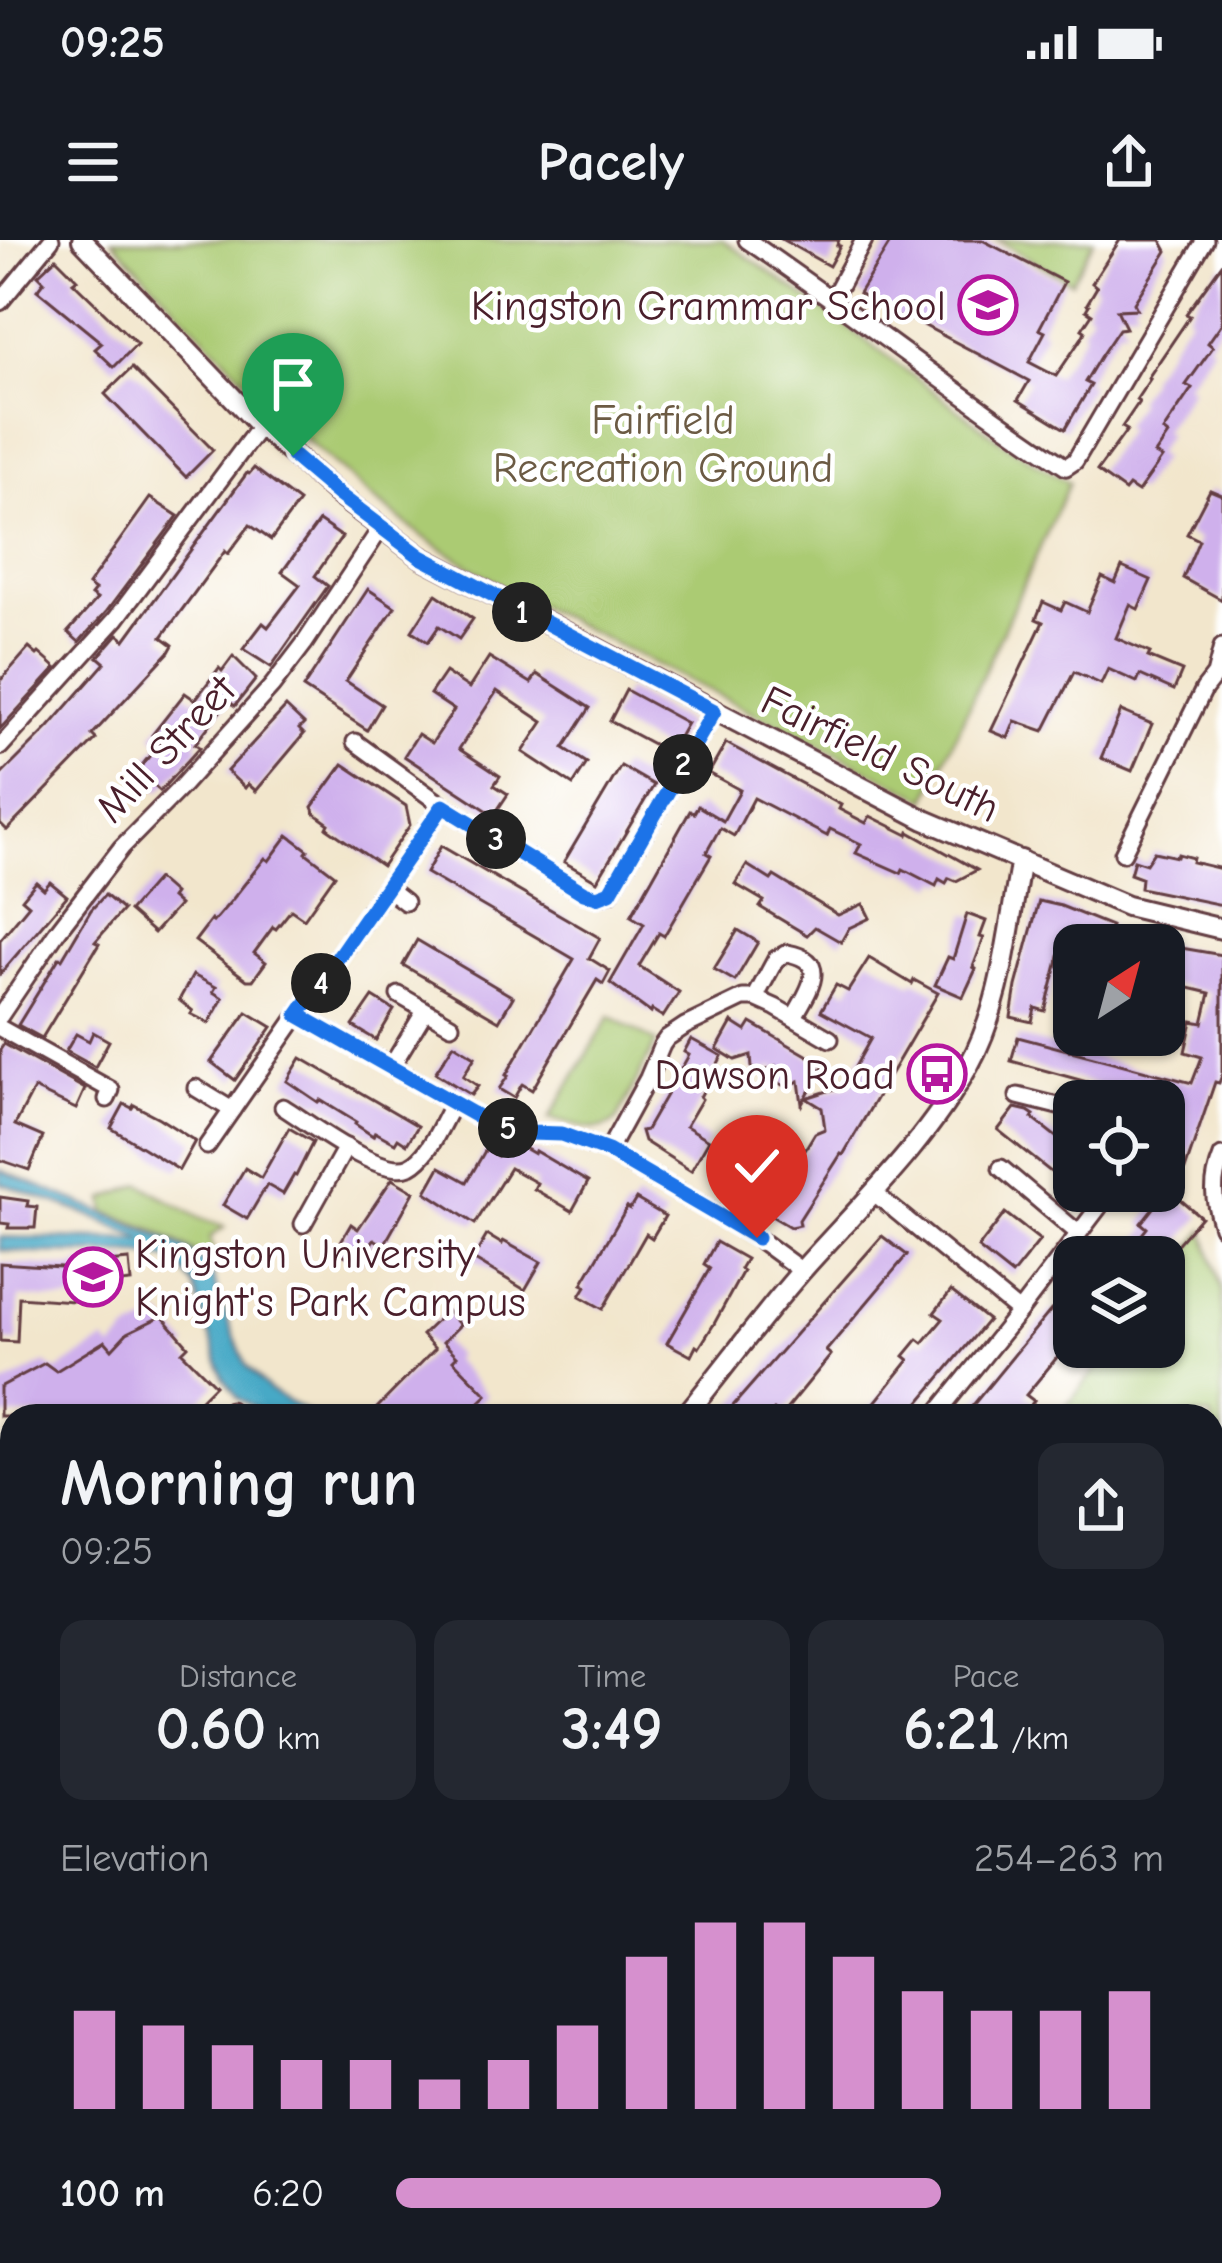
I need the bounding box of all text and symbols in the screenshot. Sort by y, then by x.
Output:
text: 09:25 [60,16,165,68]
icon: menu [60,129,126,195]
icon: share [1096,129,1162,195]
text: Pacely [538,131,684,194]
school or university icon: Kingston Grammar School [957,274,1019,336]
place label: Kingston Grammar School [471,282,946,331]
pin [242,333,344,456]
icon: arrive [260,351,326,417]
park label: Fairfield Recreation Ground [493,396,833,493]
pin: 1 [492,582,552,642]
text: 1 [516,593,528,631]
street label: Mill Street [86,664,248,832]
street label: Fairfield South [753,676,1007,833]
pin: 2 [653,734,713,794]
text: 2 [675,745,691,783]
pin: 3 [466,809,526,869]
text: 3 [488,820,504,858]
north arrow [1053,924,1185,1056]
map controls [1053,924,1185,1368]
pin: 4 [291,953,351,1013]
text: 4 [313,964,329,1002]
bus stop icon: Dawson Road [906,1043,968,1105]
place label: Dawson Road [654,1051,895,1100]
button: locate [1053,1080,1185,1212]
pin: 5 [478,1098,538,1158]
text: 5 [499,1109,517,1147]
pin [706,1115,808,1238]
icon: check [724,1133,790,1199]
place label: Kingston University Knight's Park Campus [135,1230,526,1327]
button: layers [1053,1236,1185,1368]
school or university icon: Kingston University Knight's Park Campus [62,1246,124,1308]
button: share [1038,1443,1164,1569]
text: Morning run [60,1446,418,1522]
text: 09:25 [60,1529,153,1574]
text: Distance [179,1657,297,1695]
text: Time [578,1657,646,1695]
text: Pace [953,1657,1019,1695]
text: 0.60 [155,1695,266,1764]
text: 3:49 [561,1695,663,1764]
text: 6:21 [903,1695,1000,1764]
text: km [266,1719,321,1757]
text: /km [1000,1719,1069,1757]
text: Elevation [60,1836,209,1881]
text: 254–263 m [974,1836,1164,1881]
text: 100 m [60,2171,165,2216]
text: 6:20 [252,2171,324,2216]

